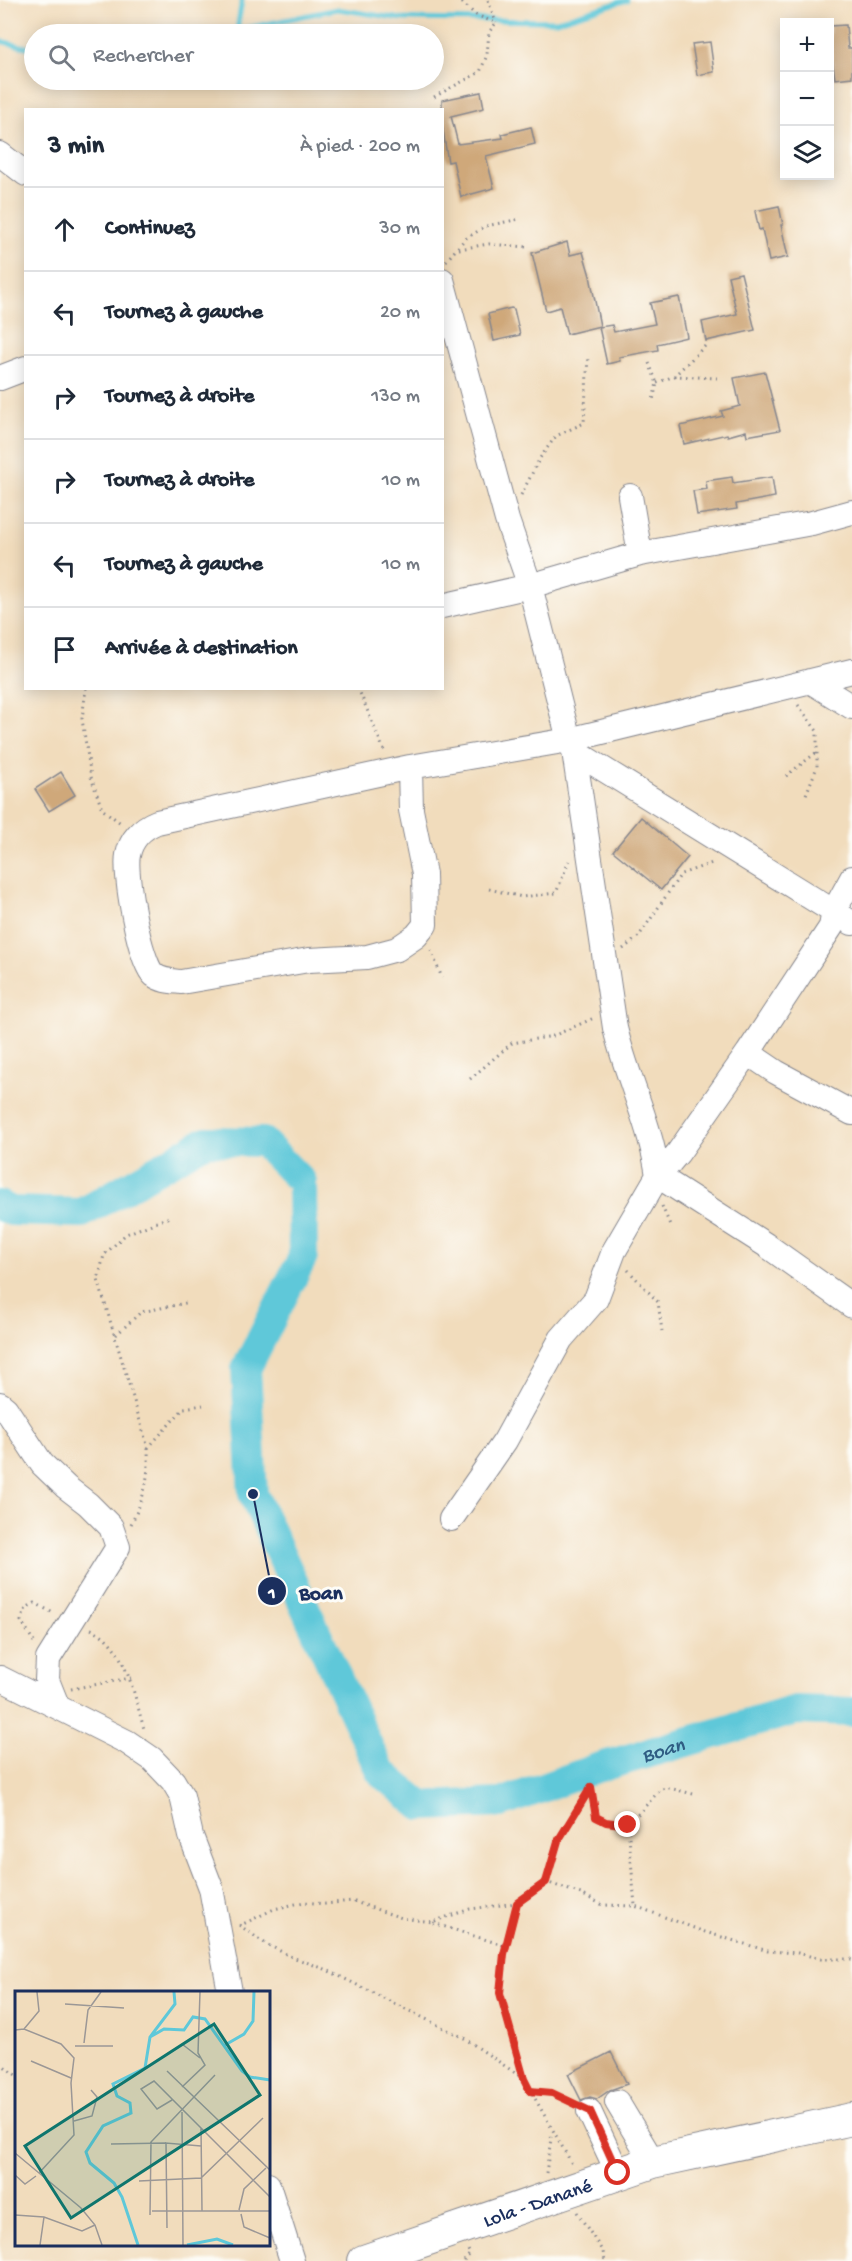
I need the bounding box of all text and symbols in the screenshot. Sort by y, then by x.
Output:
map controls [780,18,834,180]
button: + [780,18,834,72]
search box [24,24,444,90]
icon: search [45,41,78,74]
text: Rechercher [93,44,193,70]
button: − [780,72,834,126]
button: layers [780,126,834,180]
text: 3 min [48,132,104,163]
text: À pied · 200 m [300,136,420,159]
icon: ahead [48,213,81,246]
text: Continuez [105,216,194,242]
text: 30 m [379,218,420,241]
icon: left [48,297,81,330]
text: Tournez à gauche [105,300,263,326]
text: 20 m [380,302,420,325]
icon: right [48,381,81,414]
text: Tournez à droite [105,384,254,410]
text: 130 m [371,386,420,409]
icon: right [48,465,81,498]
text: Tournez à droite [105,468,254,494]
text: 10 m [382,470,420,493]
icon: left [48,549,81,582]
text: Tournez à gauche [105,552,263,578]
text: 10 m [382,554,420,577]
icon: arrive [48,633,81,666]
text: Arrivée à destination [105,636,298,662]
callout: Boan [257,1572,354,1611]
text: Boan [298,1583,344,1608]
text: 1 [267,1584,276,1605]
water label: Boan [639,1734,689,1770]
route end [614,1811,640,1837]
inset map [15,1991,270,2246]
route start [604,2159,630,2185]
street label: Lola - Danané [481,2175,596,2234]

